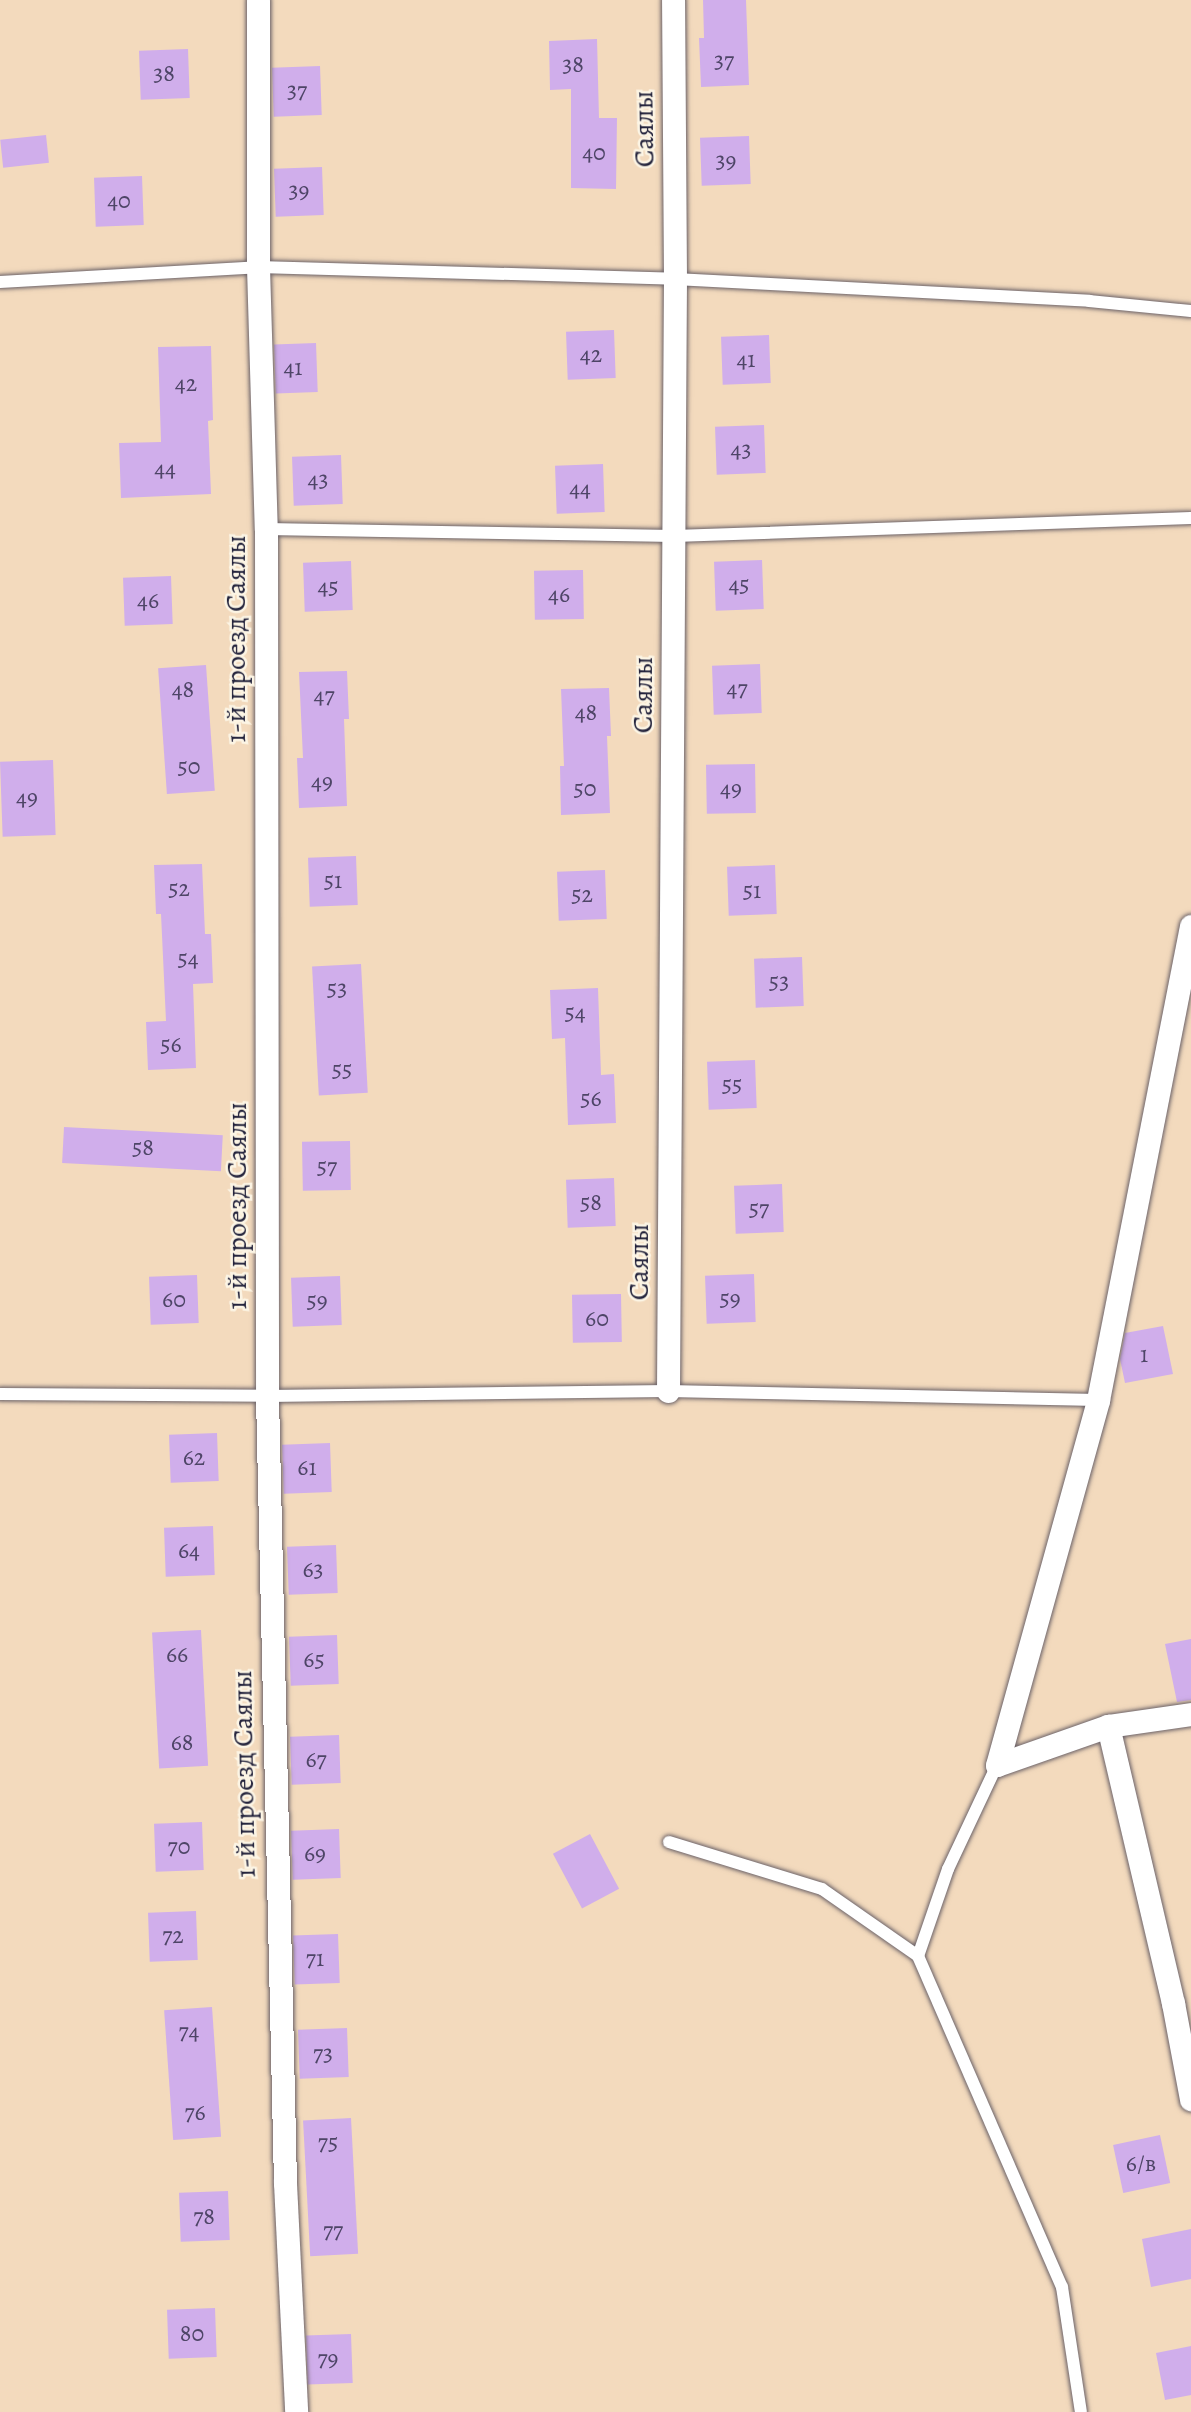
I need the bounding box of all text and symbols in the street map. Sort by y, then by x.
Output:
house number: 37 [714,47,734,75]
house number: 38 [562,51,584,79]
house number: 38 [153,60,175,88]
house number: 37 [287,77,307,105]
street label: Саялы [627,90,661,168]
house number: 40 [582,139,606,167]
house number: 39 [716,147,736,175]
house number: 39 [289,177,309,205]
house number: 40 [107,187,131,215]
house number: 42 [580,341,602,369]
house number: 41 [736,346,756,374]
house number: 41 [283,354,303,382]
house number: 42 [175,370,197,398]
house number: 43 [731,436,751,464]
house number: 44 [154,455,176,483]
house number: 43 [308,466,328,494]
house number: 44 [569,475,591,503]
street label: 1-й проезд Саялы [219,535,253,743]
house number: 45 [728,571,750,599]
house number: 45 [317,573,339,601]
house number: 46 [548,581,570,609]
house number: 46 [137,587,159,615]
street label: Саялы [626,657,660,733]
house number: 47 [727,675,747,703]
house number: 48 [172,676,194,704]
house number: 47 [314,682,334,710]
house number: 48 [575,699,597,727]
house number: 50 [177,753,201,781]
house number: 49 [311,768,333,796]
house number: 50 [573,775,597,803]
house number: 49 [720,775,742,803]
house number: 49 [16,784,38,812]
house number: 51 [324,867,342,895]
house number: 52 [168,875,190,903]
house number: 51 [743,877,761,905]
house number: 52 [571,881,593,909]
house number: 54 [177,945,199,973]
house number: 53 [769,968,789,996]
house number: 53 [327,975,347,1003]
house number: 54 [564,999,586,1027]
house number: 56 [160,1031,182,1059]
house number: 55 [332,1056,352,1084]
house number: 55 [722,1071,742,1099]
house number: 56 [580,1085,602,1113]
street label: 1-й проезд Саялы [220,1102,254,1310]
house number: 58 [132,1134,154,1162]
house number: 57 [317,1153,337,1181]
house number: 58 [580,1189,602,1217]
house number: 57 [749,1195,769,1223]
street label: Саялы [622,1224,656,1300]
house number: 59 [719,1285,741,1313]
house number: 60 [162,1286,186,1314]
house number: 59 [306,1287,328,1315]
house number: 60 [585,1305,609,1333]
house number: 1 [1140,1341,1148,1369]
house number: 62 [183,1444,205,1472]
house number: 61 [297,1454,317,1482]
house number: 64 [178,1537,200,1565]
house number: 63 [302,1556,324,1584]
house number: 66 [166,1641,188,1669]
house number: 65 [303,1646,325,1674]
street label: 1-й проезд Саялы [225,1670,263,1878]
house number: 68 [171,1729,193,1757]
house number: 67 [305,1746,327,1774]
house number: 70 [168,1833,190,1861]
house number: 69 [304,1840,326,1868]
house number: 72 [162,1922,184,1950]
house number: 71 [306,1945,324,1973]
house number: 74 [179,2018,199,2046]
house number: 73 [313,2040,333,2068]
house number: 76 [184,2099,206,2127]
house number: 75 [318,2129,338,2157]
house number: 6/в [1126,2150,1156,2178]
house number: 78 [193,2203,215,2231]
house number: 77 [323,2217,343,2245]
house number: 80 [180,2320,204,2348]
house number: 79 [318,2345,338,2373]

